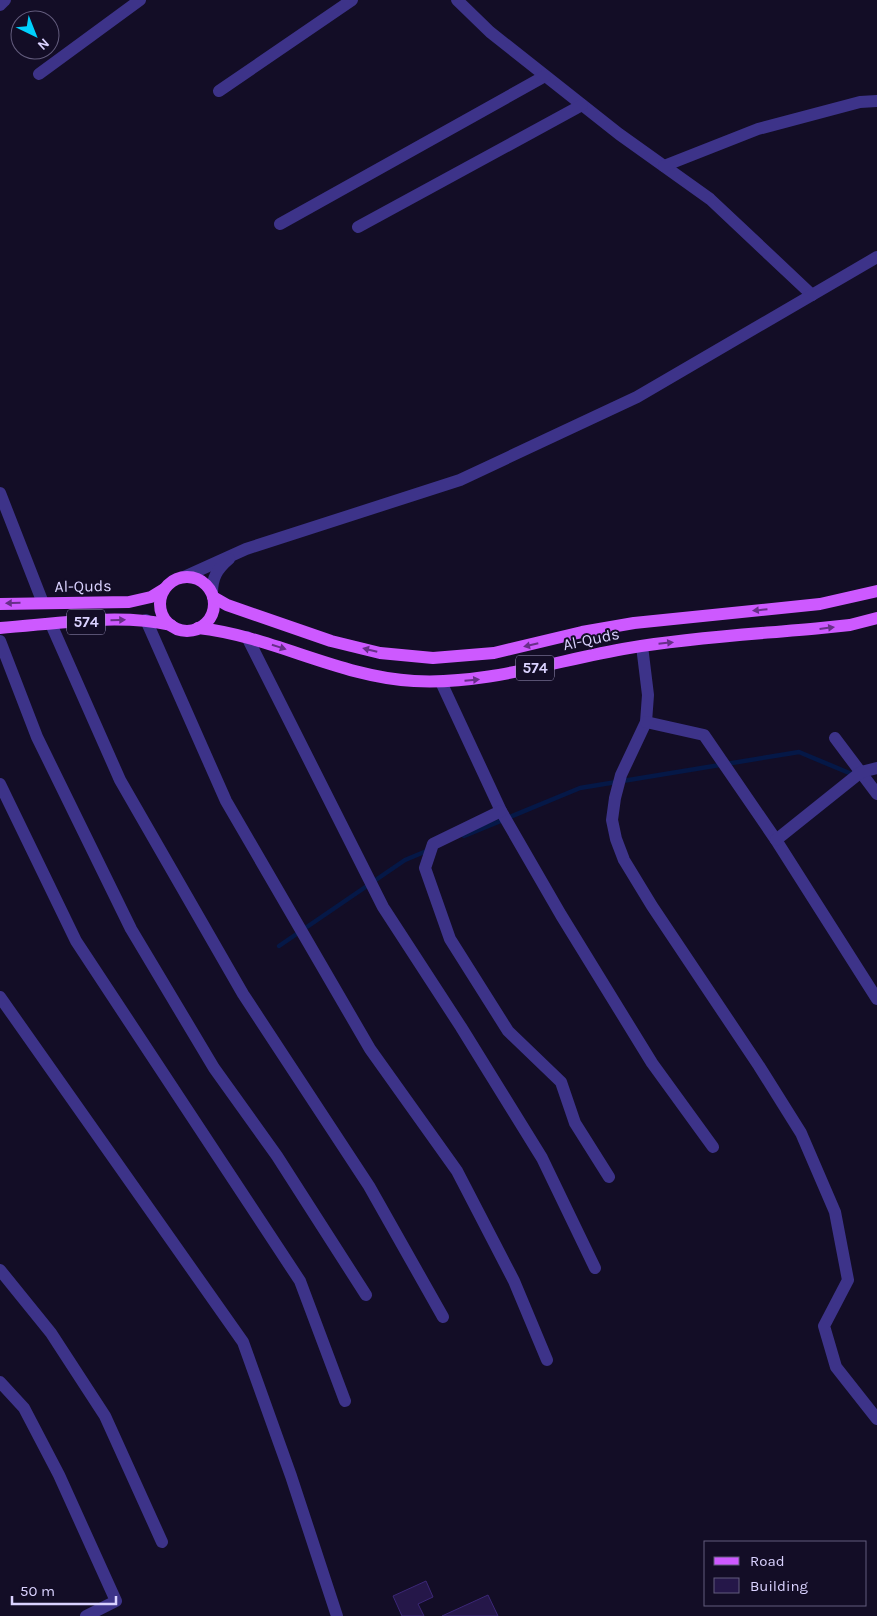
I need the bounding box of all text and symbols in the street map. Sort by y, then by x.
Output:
north arrow [10,10,60,60]
text: N [34,34,53,54]
street label: Al-Quds [54,576,112,596]
one-way arrow [4,599,20,607]
one-way arrow [752,606,768,614]
road number: 574 [67,610,105,634]
one-way arrow [111,616,127,624]
one-way arrow [820,623,836,631]
street label: Al-Quds [561,624,621,654]
one-way arrow [658,639,674,647]
one-way arrow [523,641,538,649]
one-way arrow [272,644,287,652]
one-way arrow [362,646,377,654]
road number: 574 [516,656,554,680]
one-way arrow [464,676,480,684]
legend [704,1541,867,1606]
text: Road [750,1552,785,1570]
scale bar [12,1574,116,1606]
text: Building [750,1577,808,1595]
text: 50 m [20,1582,55,1600]

